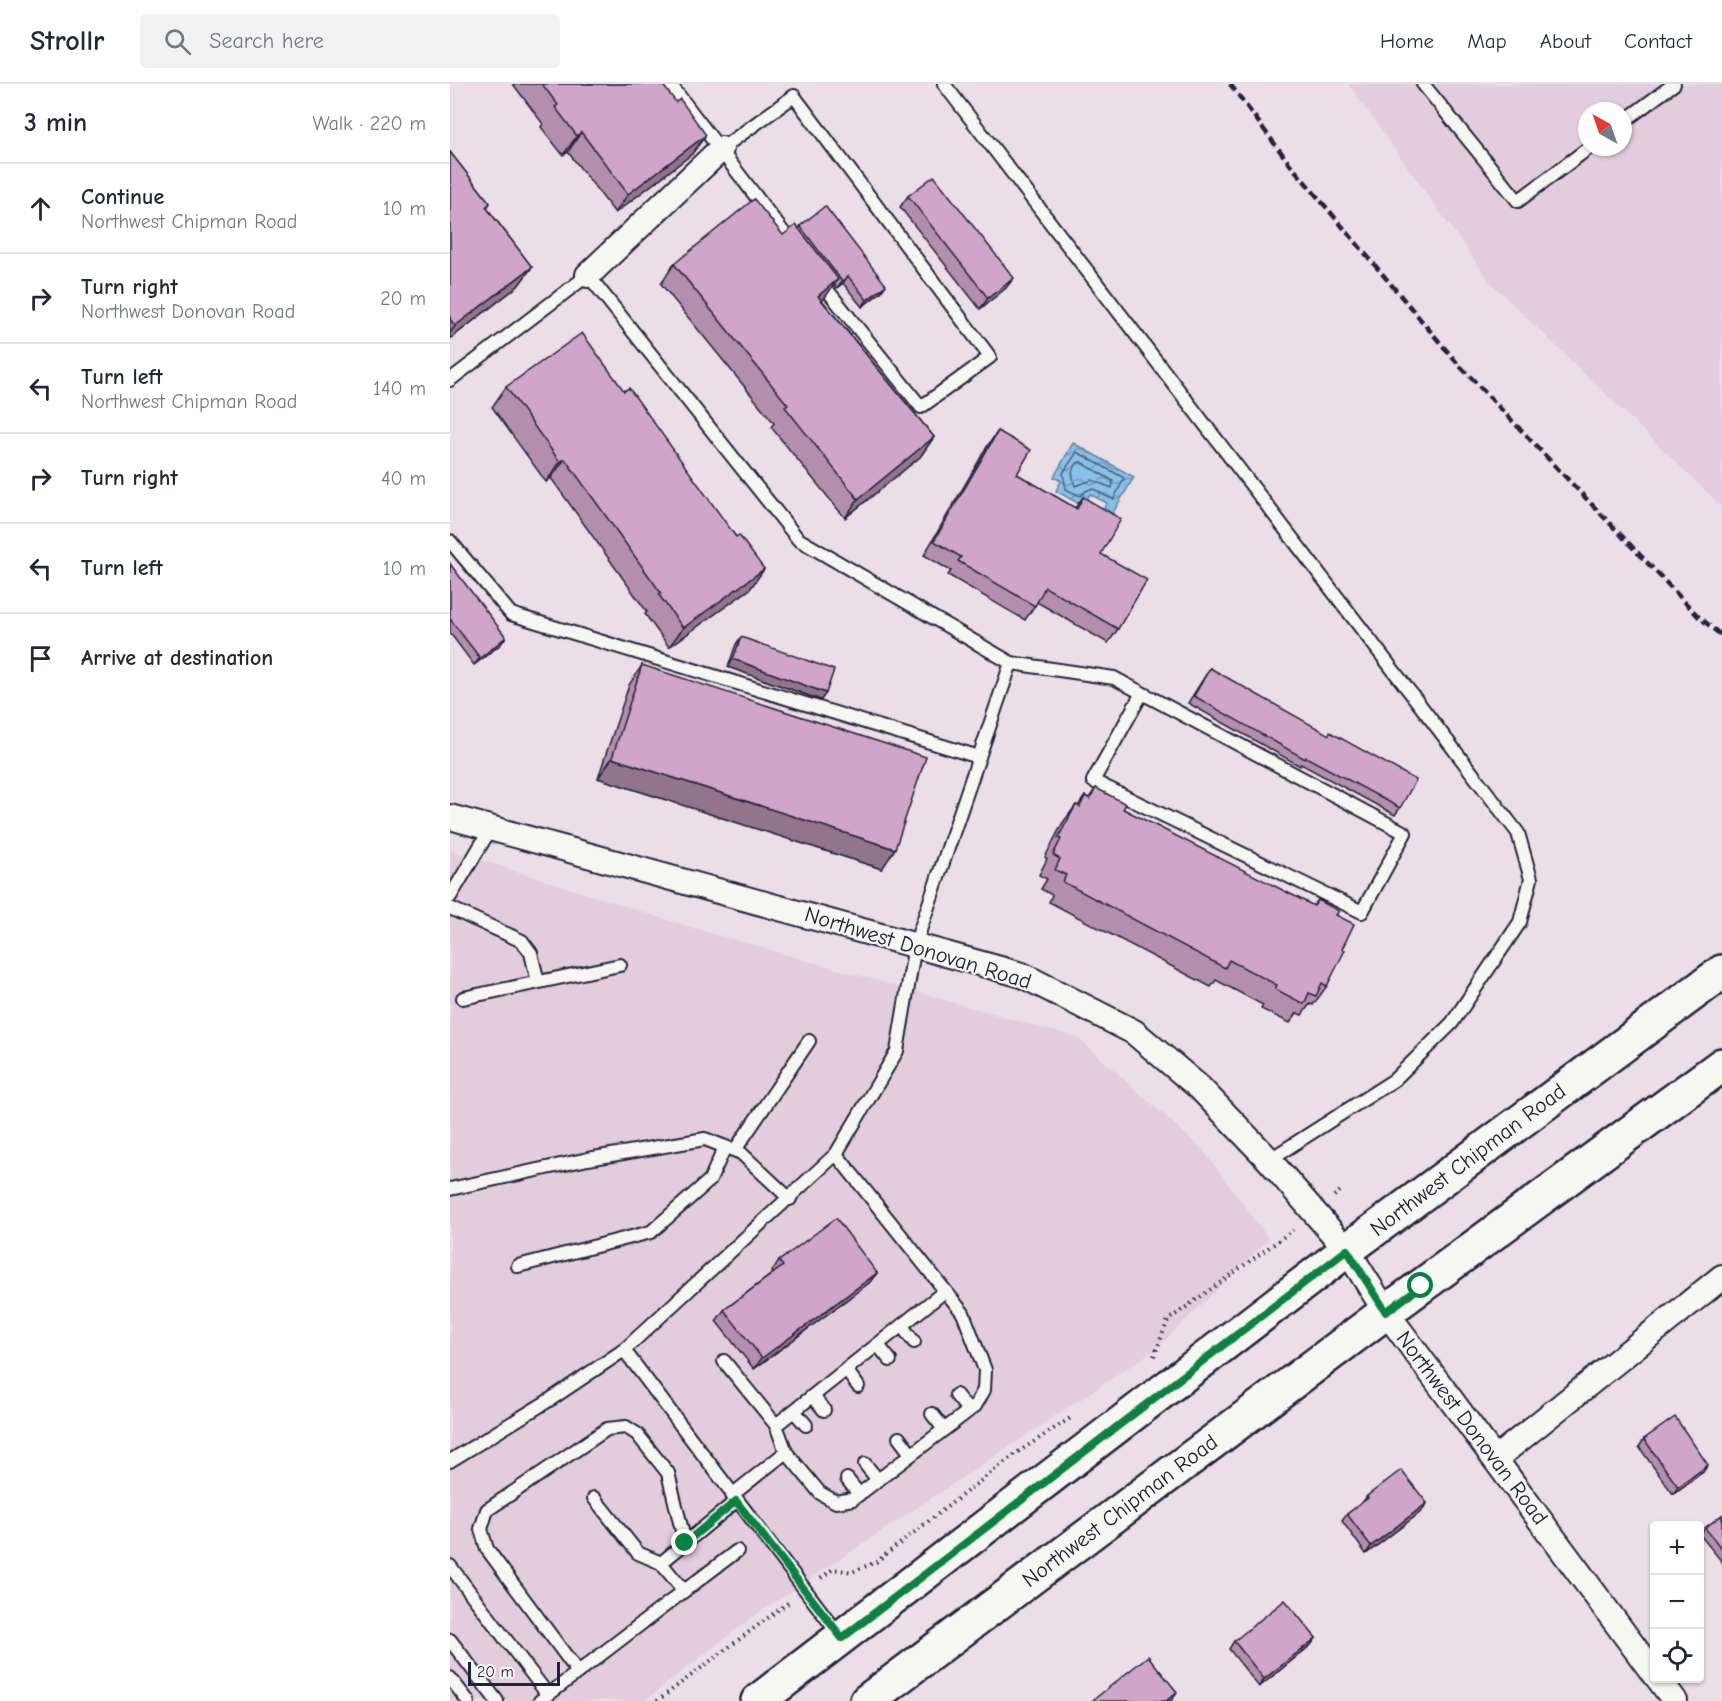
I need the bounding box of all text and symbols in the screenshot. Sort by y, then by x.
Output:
search box [140,14,560,68]
text: Strollr [30,25,104,57]
icon: search [161,25,194,58]
text: Search here [209,28,324,54]
text: Home [1380,29,1434,53]
text: Map [1467,29,1507,53]
text: About [1540,29,1591,53]
text: Contact [1624,29,1692,53]
north arrow [1578,102,1632,156]
text: 3 min [24,108,87,138]
text: Walk · 220 m [312,112,426,135]
text: Continue [81,184,164,210]
icon: ahead [24,192,57,225]
text: 10 m [383,197,426,220]
text: Northwest Chipman Road [81,210,297,233]
text: Turn right [81,274,178,300]
icon: right [24,282,57,315]
text: 20 m [380,287,426,310]
text: Northwest Donovan Road [81,300,295,323]
text: Turn left [81,364,163,390]
icon: left [24,372,57,405]
text: 140 m [373,377,426,400]
text: Northwest Chipman Road [81,390,297,413]
icon: right [24,462,57,495]
text: Turn right [81,465,178,491]
text: 40 m [381,467,426,490]
icon: left [24,552,57,585]
text: Turn left [81,555,163,581]
text: 10 m [383,557,426,580]
icon: arrive [24,642,57,675]
text: Arrive at destination [81,645,273,671]
street label: Northwest Donovan Road [802,901,1034,995]
street label: Northwest Chipman Road [1365,1078,1571,1242]
route start [1407,1272,1433,1298]
street label: Northwest Donovan Road [1391,1326,1553,1530]
street label: Northwest Chipman Road [1017,1429,1223,1593]
map controls [1650,1521,1704,1683]
button: + [1650,1521,1704,1575]
route end [671,1529,697,1555]
button: − [1650,1575,1704,1629]
button: locate [1650,1629,1704,1683]
scale bar [468,1659,560,1686]
text: 20 m [477,1663,514,1681]

